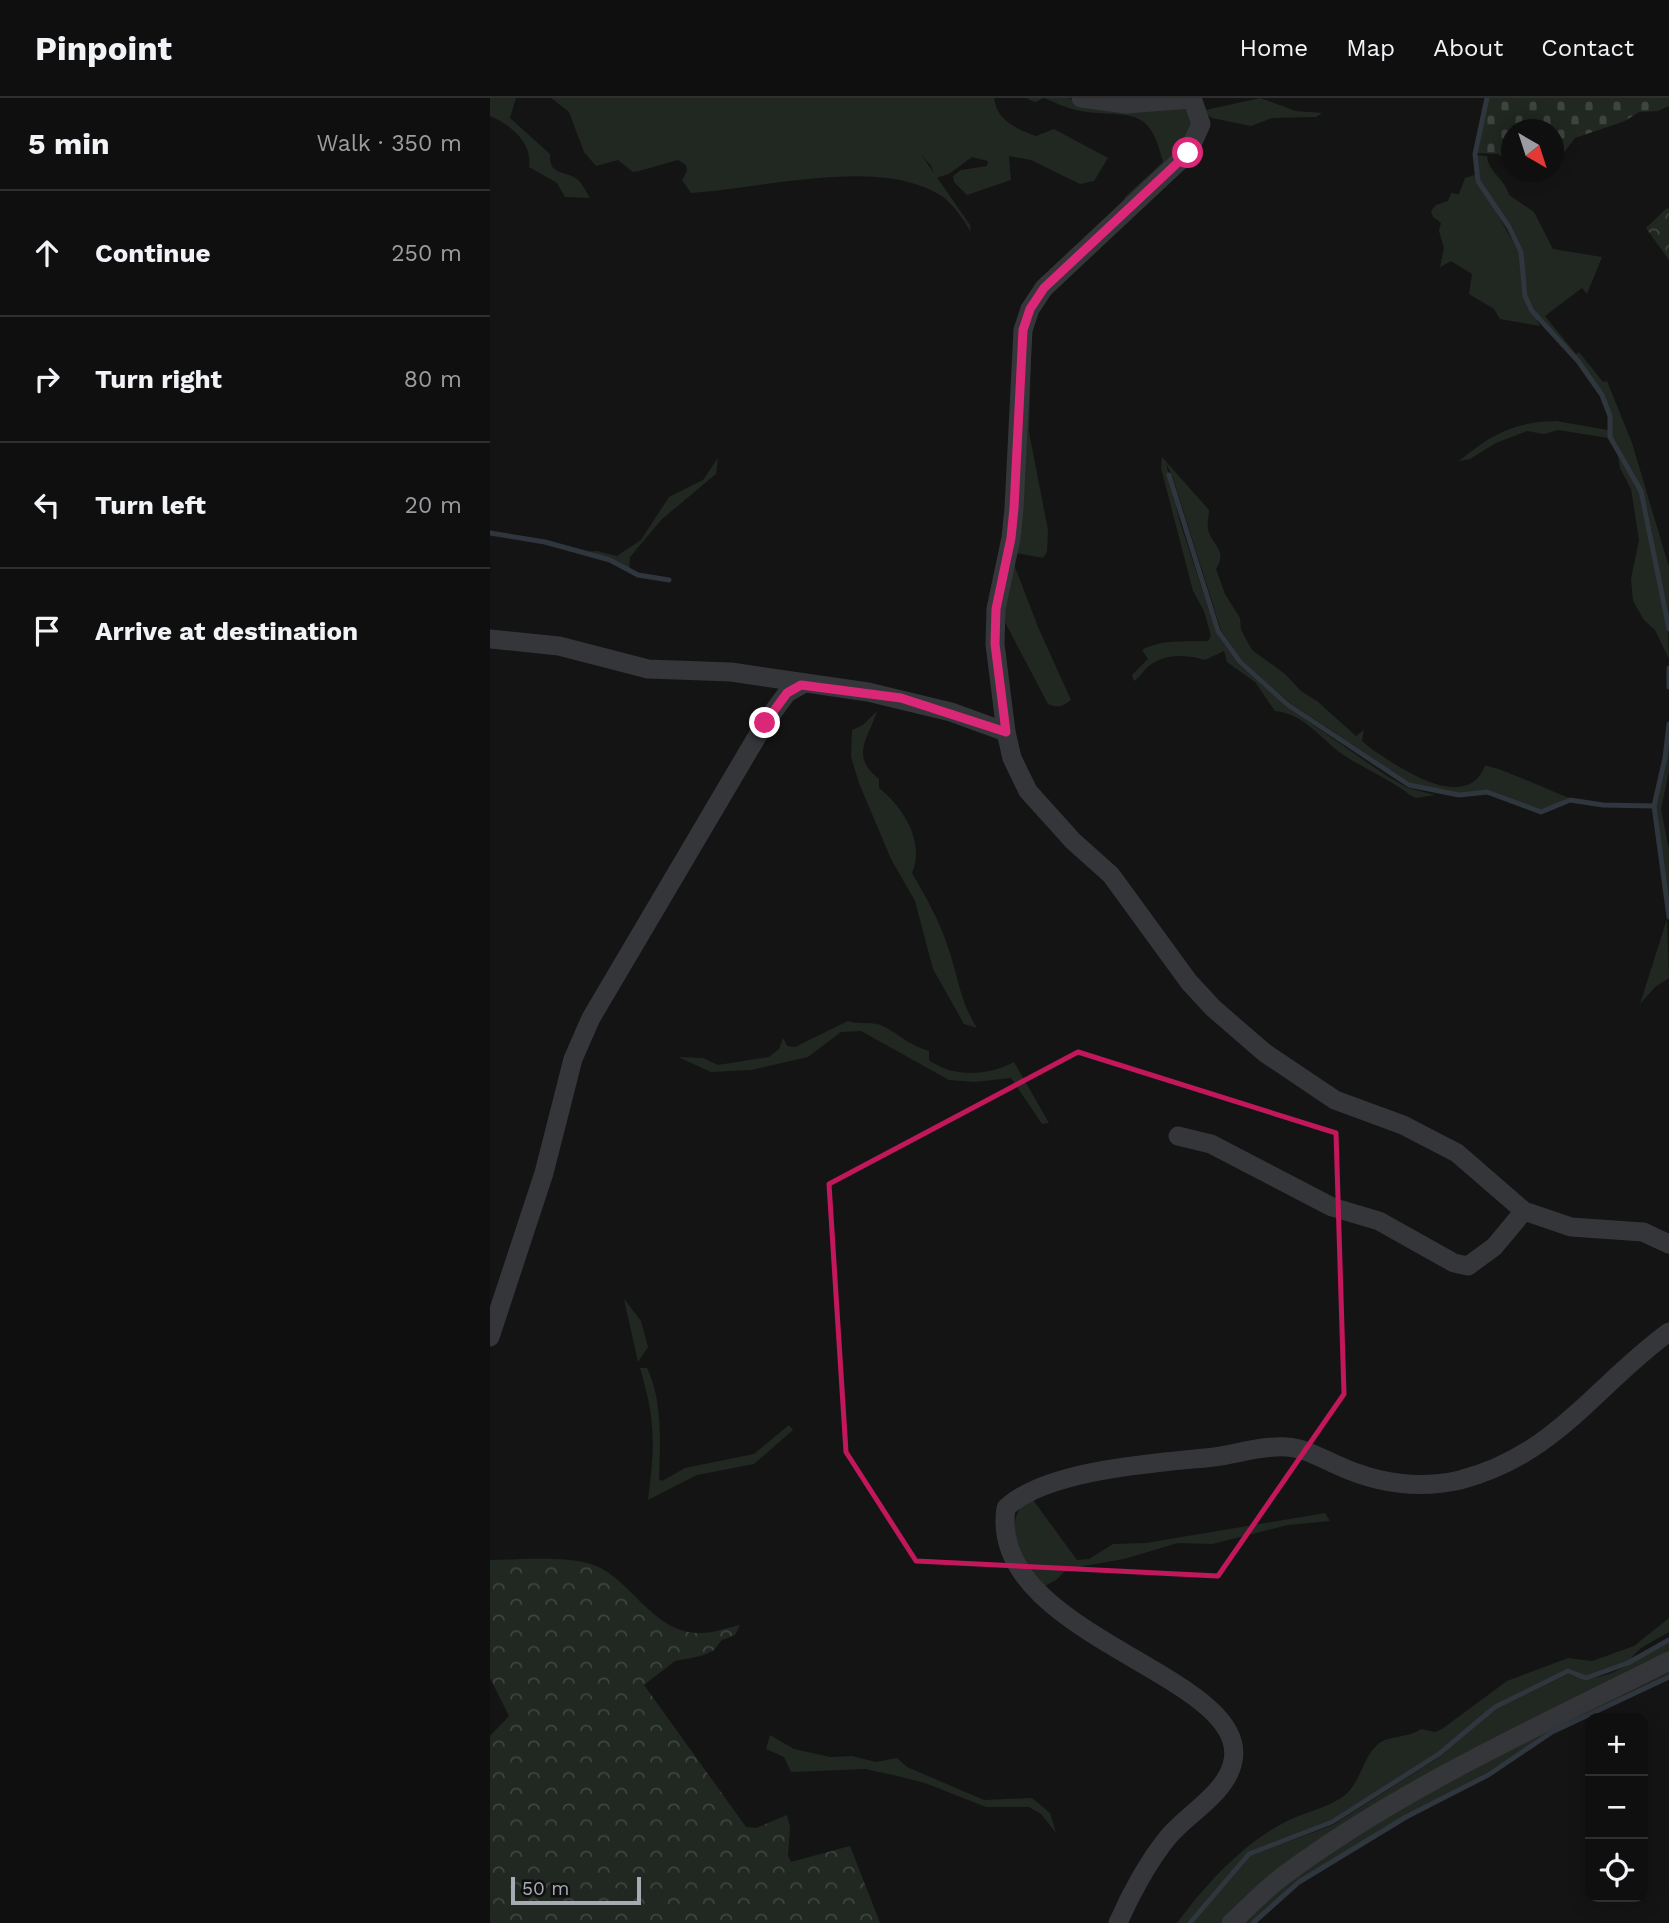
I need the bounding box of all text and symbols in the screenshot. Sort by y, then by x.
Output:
text: Pinpoint [35,29,172,68]
text: Home [1240,34,1308,62]
text: Map [1346,34,1395,62]
text: About [1433,34,1503,62]
text: Contact [1541,34,1634,62]
north arrow [1501,119,1564,182]
text: 5 min [28,126,110,161]
text: Walk · 350 m [316,130,462,157]
route start [1172,137,1203,168]
icon: ahead [28,234,66,272]
text: Continue [95,238,211,268]
text: 250 m [391,240,462,267]
icon: right [28,360,66,398]
text: Turn right [95,364,222,394]
text: 80 m [404,366,462,393]
icon: left [28,486,66,524]
text: Turn left [95,490,206,520]
text: 20 m [405,492,462,519]
icon: arrive [28,612,66,650]
text: Arrive at destination [95,616,358,646]
route end [749,707,780,738]
map controls [1585,1713,1648,1902]
button: + [1585,1713,1648,1776]
button: − [1585,1776,1648,1839]
button: locate [1585,1839,1648,1902]
scale bar [511,1874,640,1906]
text: 50 m [522,1877,569,1900]

